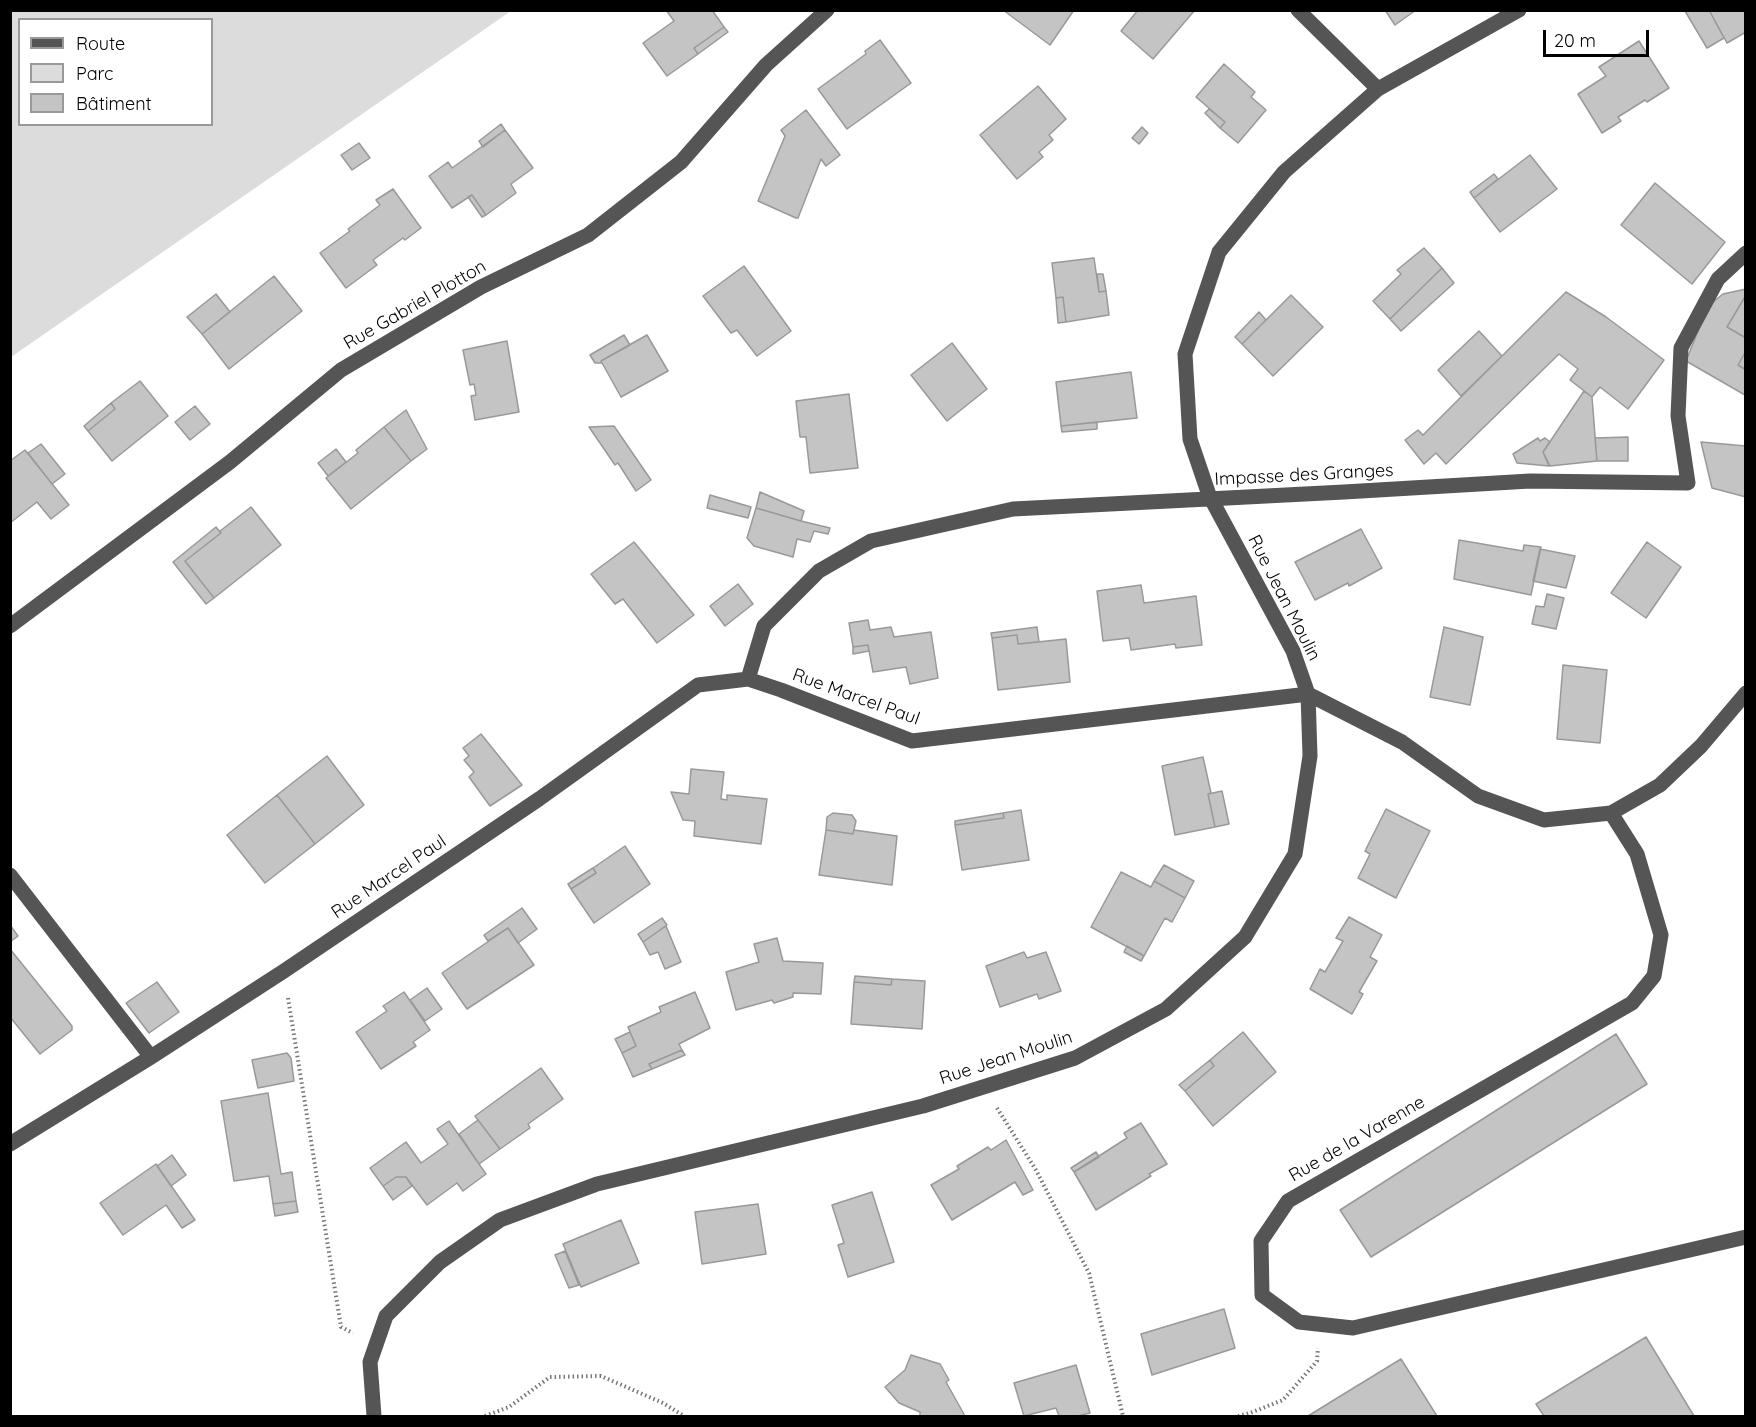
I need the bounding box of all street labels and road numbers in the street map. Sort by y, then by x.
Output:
street label: Rue Gabriel Plotton [340,255,490,355]
street label: Impasse des Granges [1214,460,1394,490]
street label: Rue Jean Moulin [1243,531,1325,665]
street label: Rue Marcel Paul [789,664,923,730]
street label: Rue Marcel Paul [327,831,451,923]
street label: Rue Jean Moulin [937,1026,1075,1090]
street label: Rue de la Varenne [1285,1091,1429,1187]

